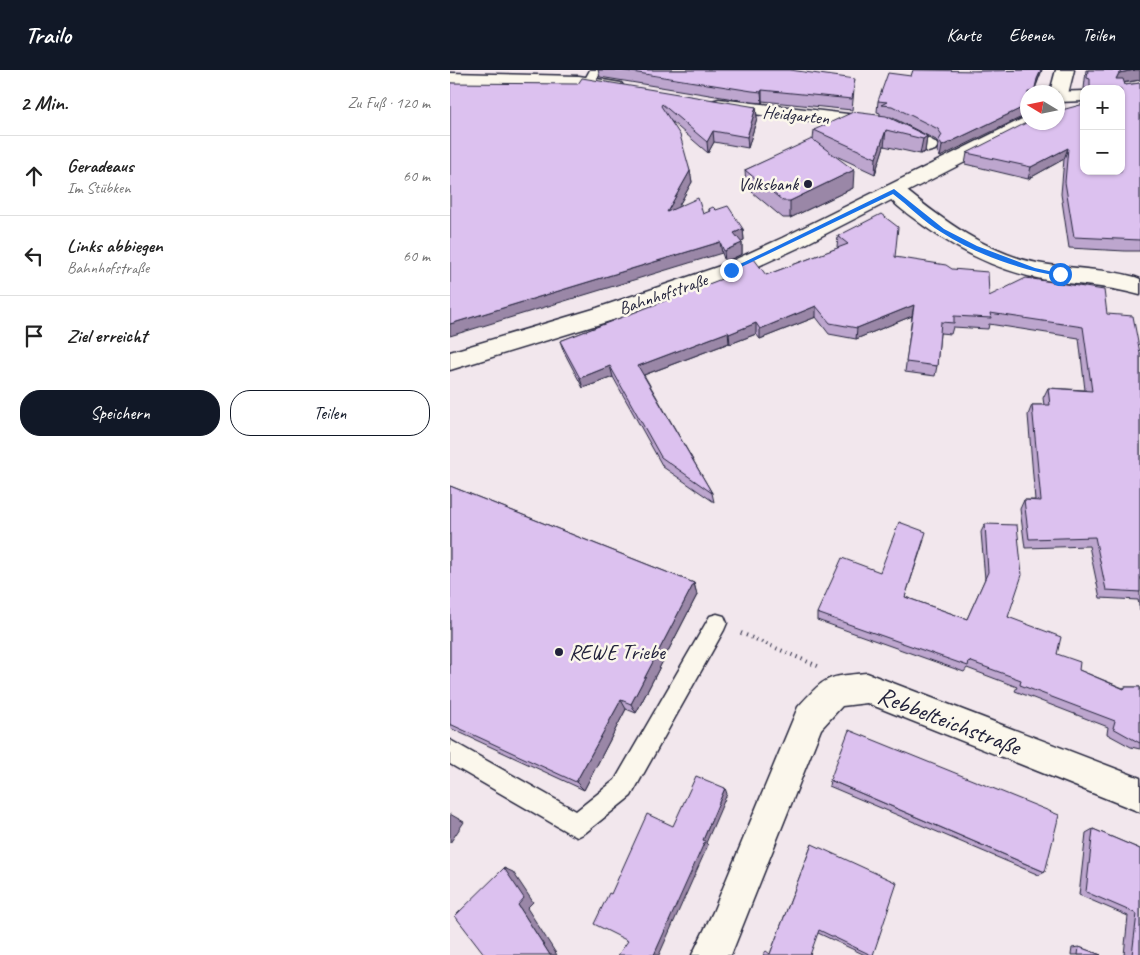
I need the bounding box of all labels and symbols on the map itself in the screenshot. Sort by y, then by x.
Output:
north arrow [1020,85,1065,130]
street label: Heidgarten [762,101,831,130]
place label: Volksbank [738,173,799,195]
marker: Volksbank [802,178,814,190]
route end [720,259,743,282]
route start [1049,263,1072,286]
street label: Bahnhofstraße [616,268,711,319]
place label: REWE Triebe [569,639,666,665]
marker: REWE Triebe [553,646,565,658]
street label: Rebbelteichstraße [873,679,1027,764]

